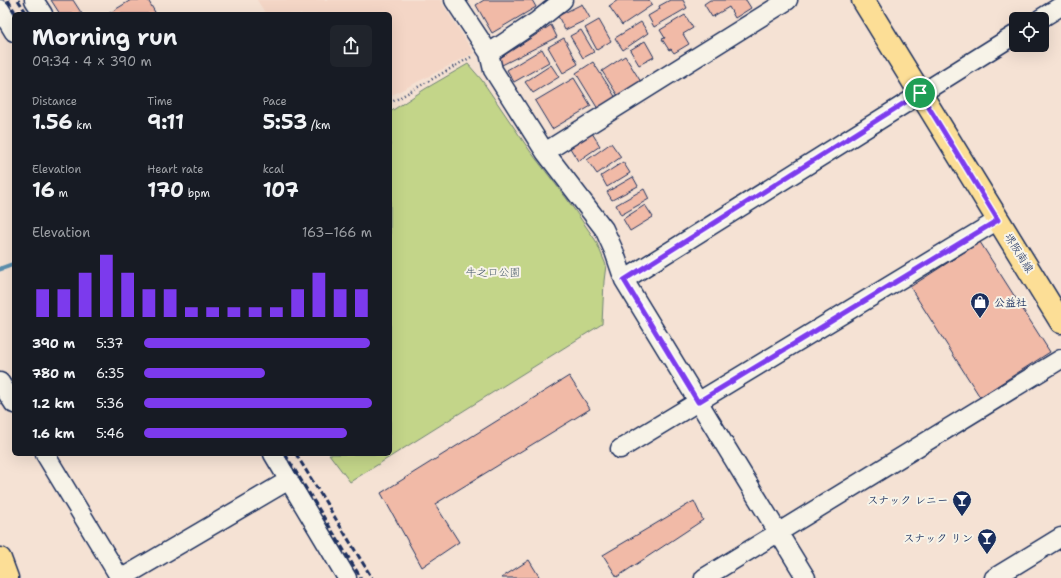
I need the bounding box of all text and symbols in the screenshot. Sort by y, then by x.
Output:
map controls [1009,12,1049,52]
button: locate [1009,12,1049,52]
text: Morning run [32,23,177,52]
button: share [330,25,372,67]
text: 09:34 · 4 × 390 m [32,53,152,70]
pin [903,76,937,110]
icon: arrive [909,82,931,104]
text: Distance [32,94,77,109]
text: Time [147,94,173,109]
text: Pace [263,94,287,109]
text: 1.56 [32,109,72,135]
text: 9:11 [147,109,184,135]
text: 5:53 [263,109,307,135]
text: km [72,118,92,133]
text: /km [307,118,331,133]
text: Elevation [32,162,81,177]
text: Heart rate [147,162,203,177]
text: kcal [263,162,284,177]
text: 16 [32,177,55,203]
text: 170 [147,177,184,203]
text: 107 [263,177,299,203]
text: m [55,186,68,201]
text: bpm [184,186,210,201]
text: Elevation [32,224,90,241]
text: 163–166 m [302,224,372,241]
street label: 堺阪南線 [1001,230,1037,276]
park label: 牛之口公園 [466,265,521,280]
shop icon: 公益社 [969,291,991,319]
place label: 公益社 [994,295,1027,310]
text: 390 m [32,335,75,352]
text: 5:37 [96,335,123,352]
text: 780 m [32,365,75,382]
text: 6:35 [96,365,124,382]
text: 1.2 km [32,395,75,412]
text: 5:36 [96,395,124,412]
text: 1.6 km [32,425,75,442]
text: 5:46 [96,425,124,442]
bar icon: スナック レニー [951,489,973,517]
place label: スナック レニー [867,493,948,508]
bar icon: スナック リン [976,527,998,555]
place label: スナック リン [903,531,973,546]

